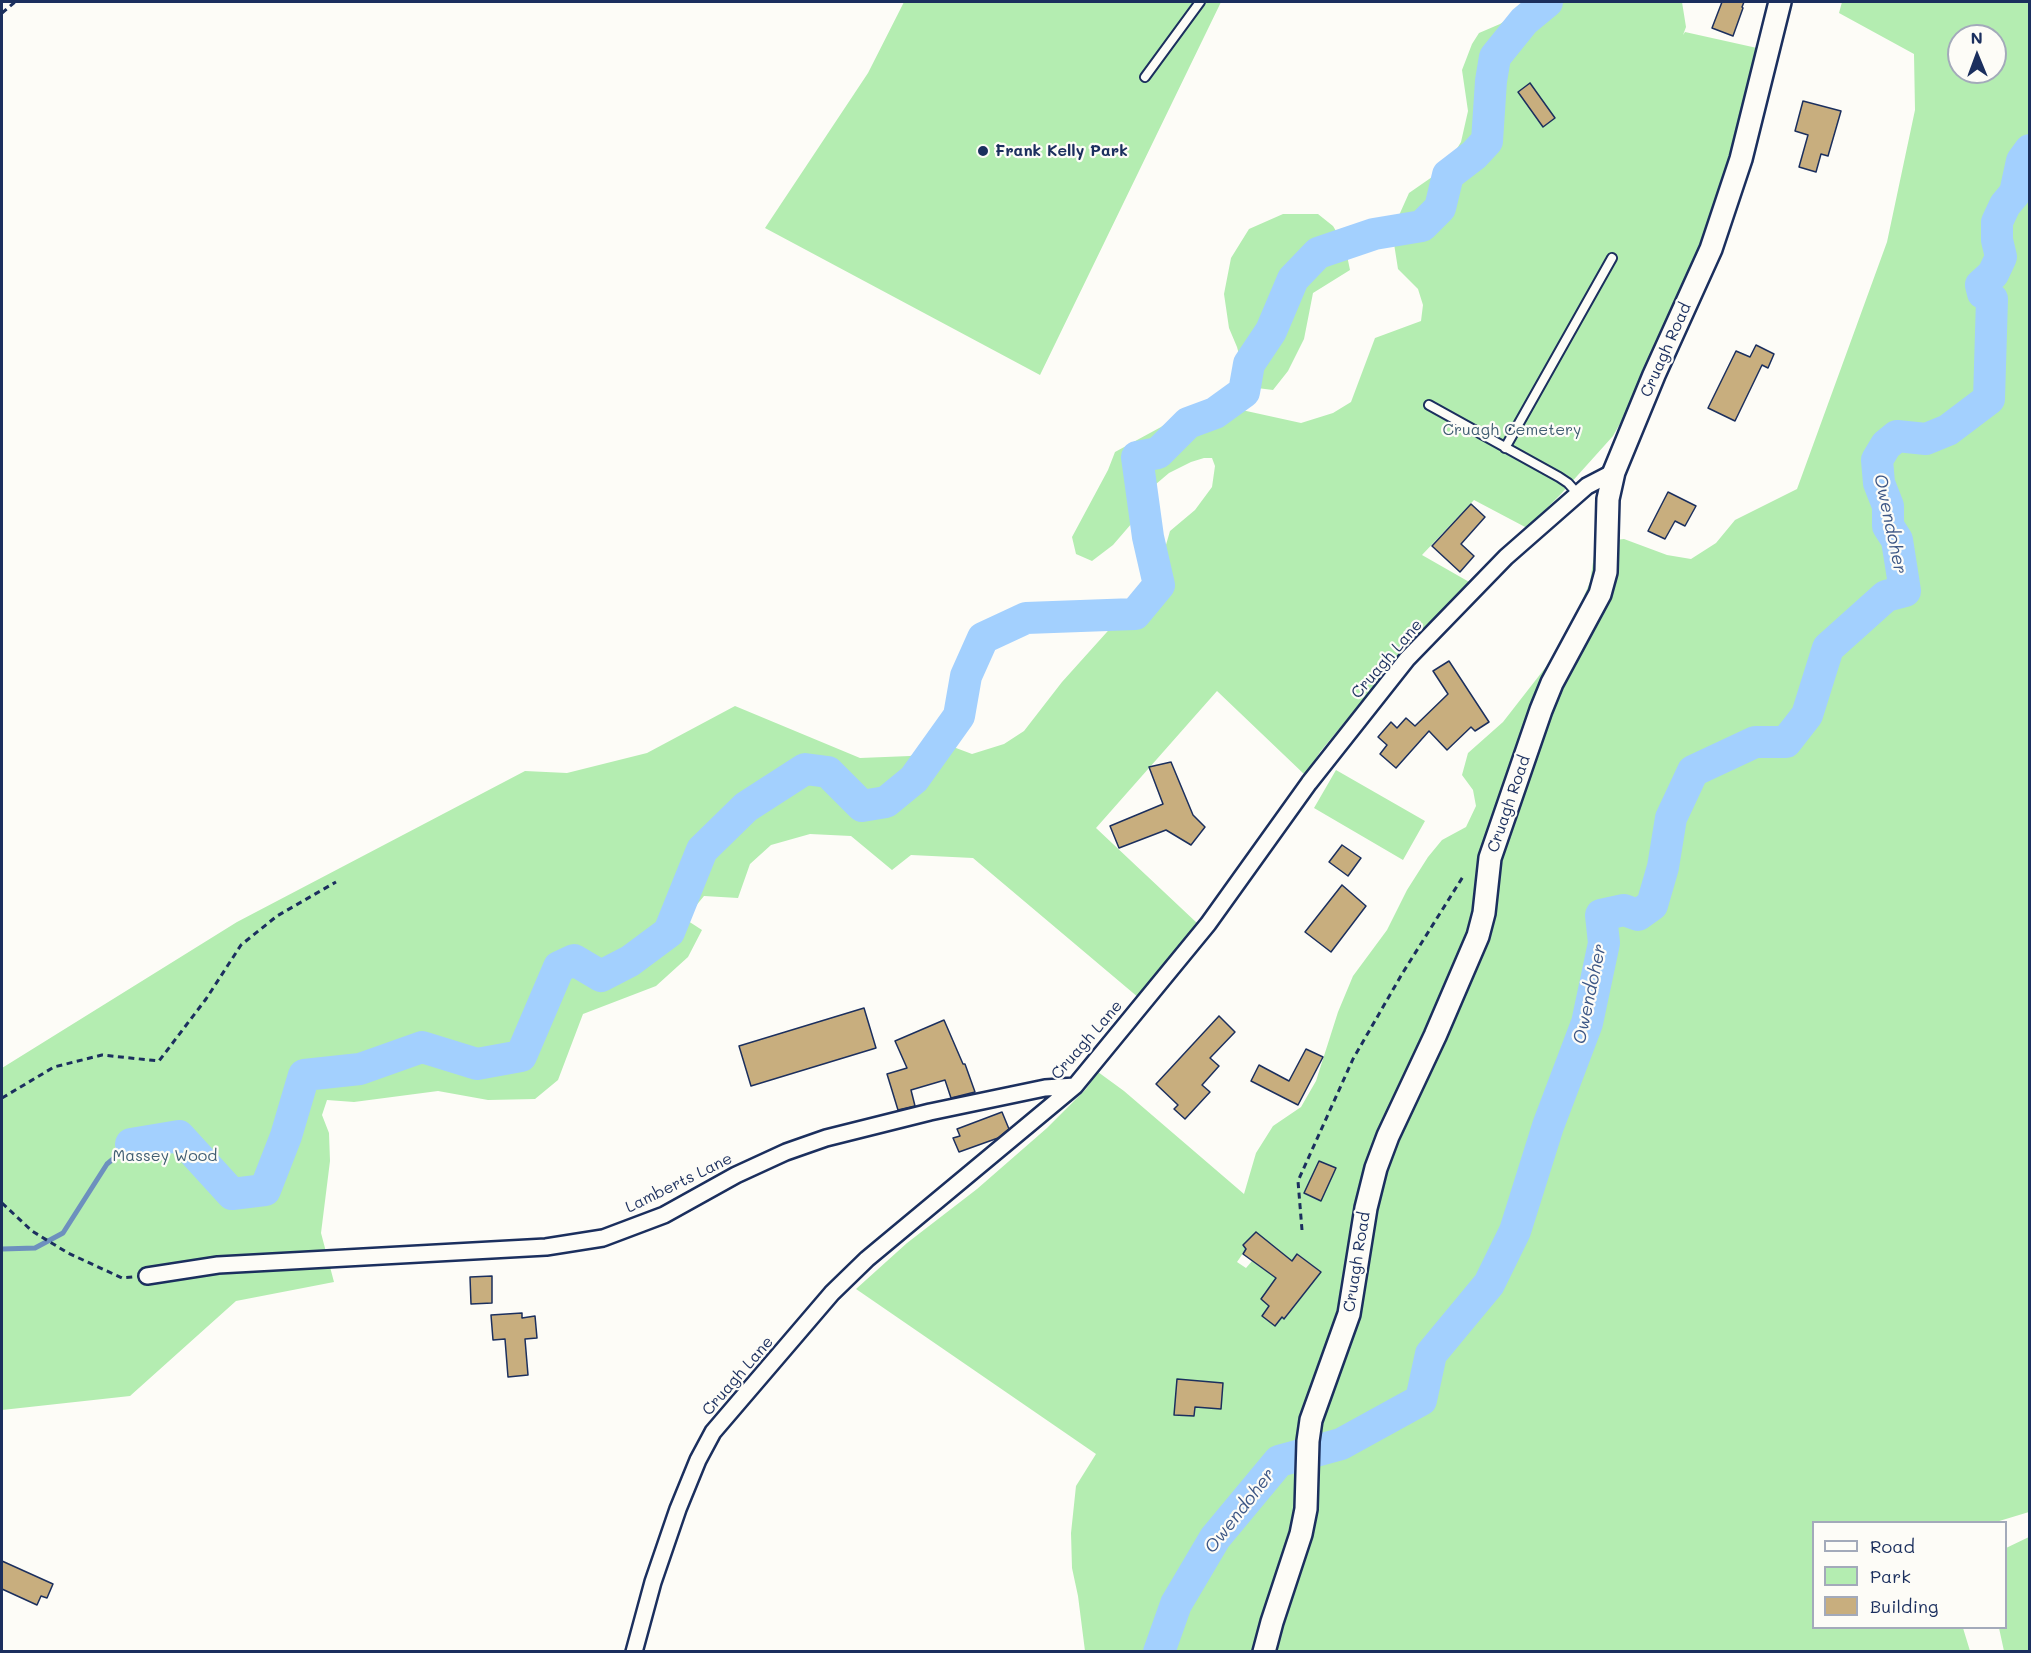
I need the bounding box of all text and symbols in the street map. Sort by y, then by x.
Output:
north arrow [1947,24,2007,84]
text: N [1970,27,1983,48]
place label: Frank Kelly Park [995,141,1128,161]
marker: Frank Kelly Park [976,144,990,158]
street label: Cruagh Road [1637,300,1695,400]
park label: Cruagh Cemetery [1443,420,1581,440]
water label: Owendoher [1869,472,1911,576]
street label: Cruagh Lane [1347,615,1427,703]
street label: Cruagh Road [1483,753,1535,855]
water label: Owendoher [1569,942,1611,1046]
street label: Cruagh Lane [1047,996,1127,1084]
park label: Massey Wood [113,1146,217,1166]
street label: Lamberts Lane [623,1149,735,1217]
street label: Cruagh Road [1340,1210,1374,1314]
street label: Cruagh Lane [698,1332,778,1420]
water label: Owendoher [1200,1464,1280,1558]
legend [1812,1521,2007,1629]
text: Road [1870,1534,1915,1558]
text: Park [1870,1564,1911,1588]
text: Building [1870,1594,1938,1618]

